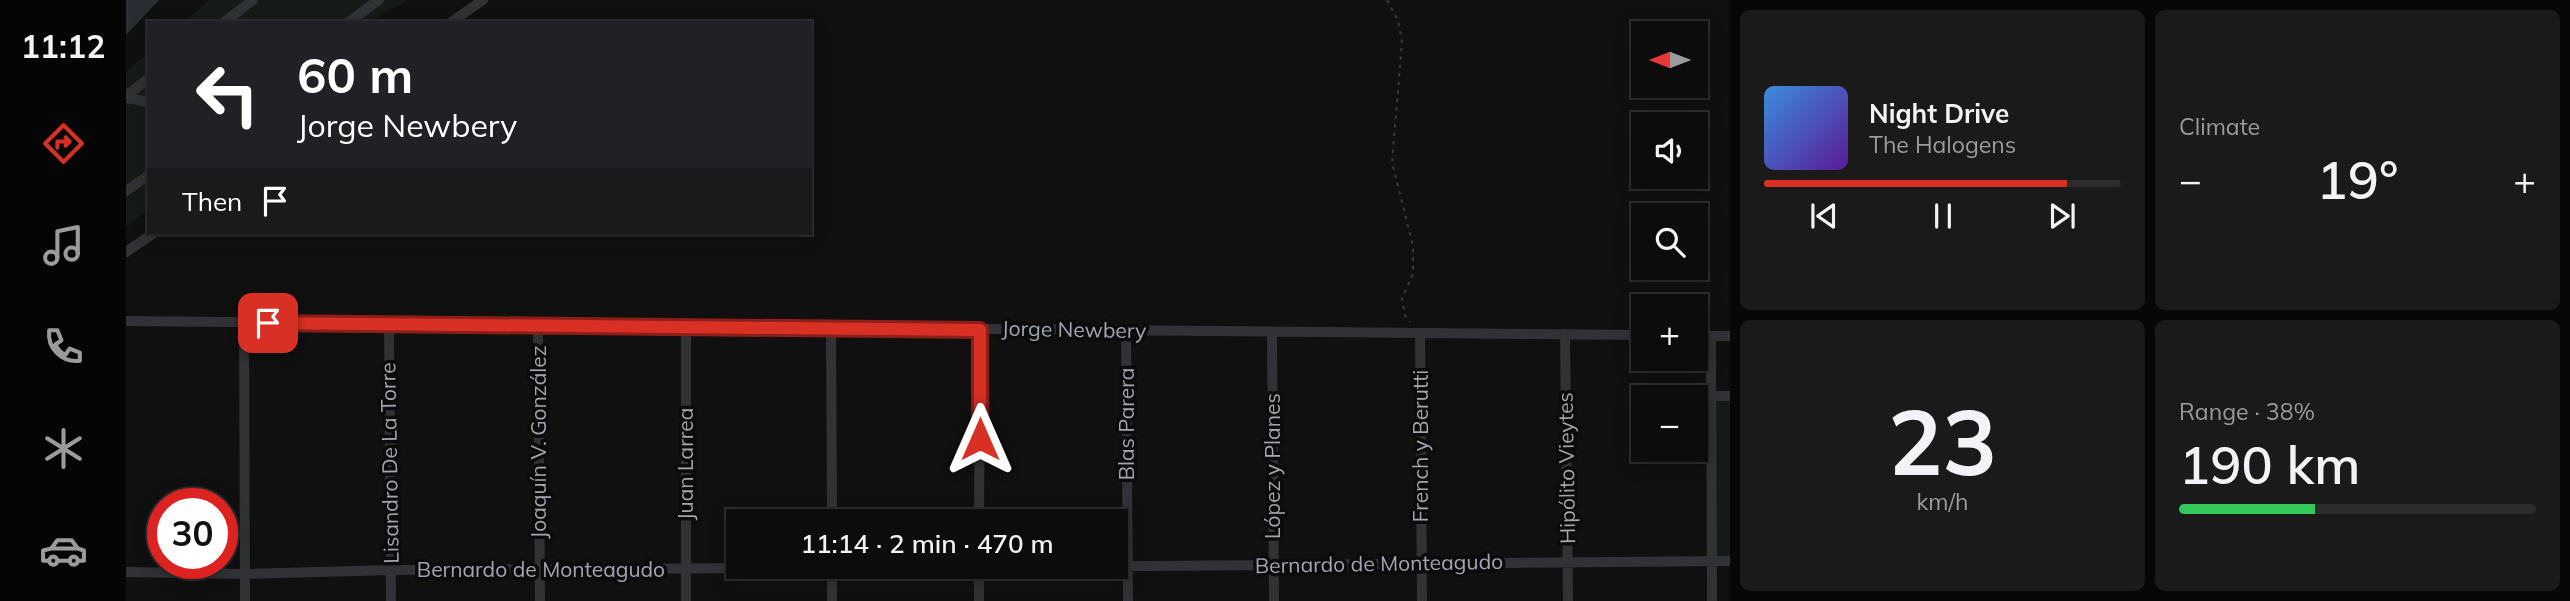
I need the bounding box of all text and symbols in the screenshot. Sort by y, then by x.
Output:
north arrow [1631,21,1708,98]
map controls [1631,21,1708,462]
text: 11:12 [21,26,105,66]
text: 60 m [297,44,413,105]
icon: left [182,49,273,140]
text: Night Drive [1869,97,2009,130]
text: Jorge Newbery [297,105,517,145]
button: sound [1631,112,1708,189]
text: Climate [2179,112,2260,141]
icon: directions [39,119,88,168]
text: The Halogens [1869,130,2016,159]
text: 19° [2317,147,2398,212]
text: − [2179,156,2202,204]
text: + [2513,156,2536,204]
icon: arrive [256,182,294,220]
text: Then [182,185,242,218]
icon: previous [1805,197,1843,235]
icon: pause [1924,197,1962,235]
icon: next [2043,197,2081,235]
button: search [1631,203,1708,280]
icon: music [39,221,88,270]
pin [238,293,298,353]
button: + [1631,294,1708,371]
icon: arrive [249,304,287,342]
street label: Jorge Newbery [1001,315,1147,343]
icon: phone [39,322,88,371]
street label: Joaquín V. González [525,345,551,539]
street label: Lisandro De La Torre [374,362,404,564]
street label: Blas Parera [1113,368,1139,480]
street label: French y Berutti [1407,370,1433,522]
text: 23 [1888,384,1997,498]
button: − [1631,385,1708,462]
street label: Hipólito Vieytes [1552,392,1580,544]
street label: López y Planes [1259,393,1285,539]
text: Range · 38% [2179,397,2315,426]
position arrow [943,402,1017,476]
street label: Juan Larrea [672,408,698,520]
icon: climate [39,424,88,473]
text: 190 km [2179,432,2360,497]
text: km/h [1916,487,1969,516]
speed limit sign: 30 [147,488,238,579]
icon: car [39,526,88,575]
text: 11:14 · 2 min · 470 m [800,527,1054,560]
street label: Bernardo de Monteagudo [1255,548,1503,578]
street label: Bernardo de Monteagudo [417,556,665,582]

